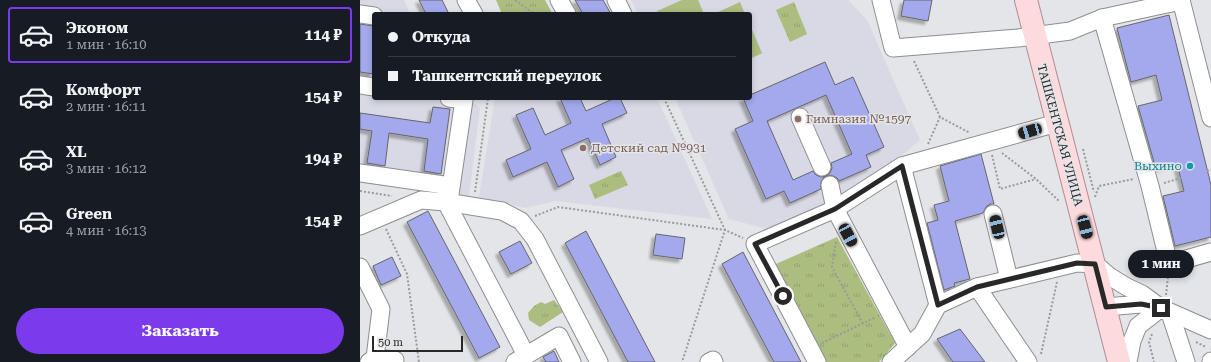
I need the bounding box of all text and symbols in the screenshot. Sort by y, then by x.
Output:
icon: car [18,17,54,53]
text: Эконом [66,19,128,37]
text: 114 ₽ [305,26,342,44]
text: Откуда [412,28,470,46]
text: 1 мин · 16:10 [66,37,147,52]
street label: ТАШКЕНТСКАЯ УЛИЦА [1034,62,1086,208]
text: Ташкентский переулок [412,67,602,85]
icon: car [18,79,54,115]
text: Комфорт [66,81,141,99]
text: 154 ₽ [305,88,342,106]
text: 2 мин · 16:11 [66,99,147,114]
place label: Гимназия №1597 [806,112,912,126]
marker: Гимназия №1597 [793,114,803,124]
car [1017,122,1043,140]
icon: car [18,141,54,177]
place label: Детский сад №931 [591,141,707,155]
text: XL [66,143,87,161]
marker: Детский сад №931 [578,143,588,153]
text: 194 ₽ [305,150,342,168]
place label: Выхино [1134,159,1182,173]
text: 3 мин · 16:12 [66,161,147,176]
marker: Выхино [1185,161,1195,171]
icon: car [18,203,54,239]
text: Green [66,205,112,223]
text: 154 ₽ [305,212,342,230]
car [988,214,1006,240]
car [1076,214,1094,240]
car [837,222,859,248]
text: 4 мин · 16:13 [66,223,147,238]
callout: 1 мин [1128,250,1194,278]
text: 1 мин [1142,256,1180,271]
route start [774,287,792,305]
route end [1152,299,1170,317]
button: Заказать [16,308,344,354]
scale bar [372,334,463,353]
text: 50 m [378,336,403,349]

